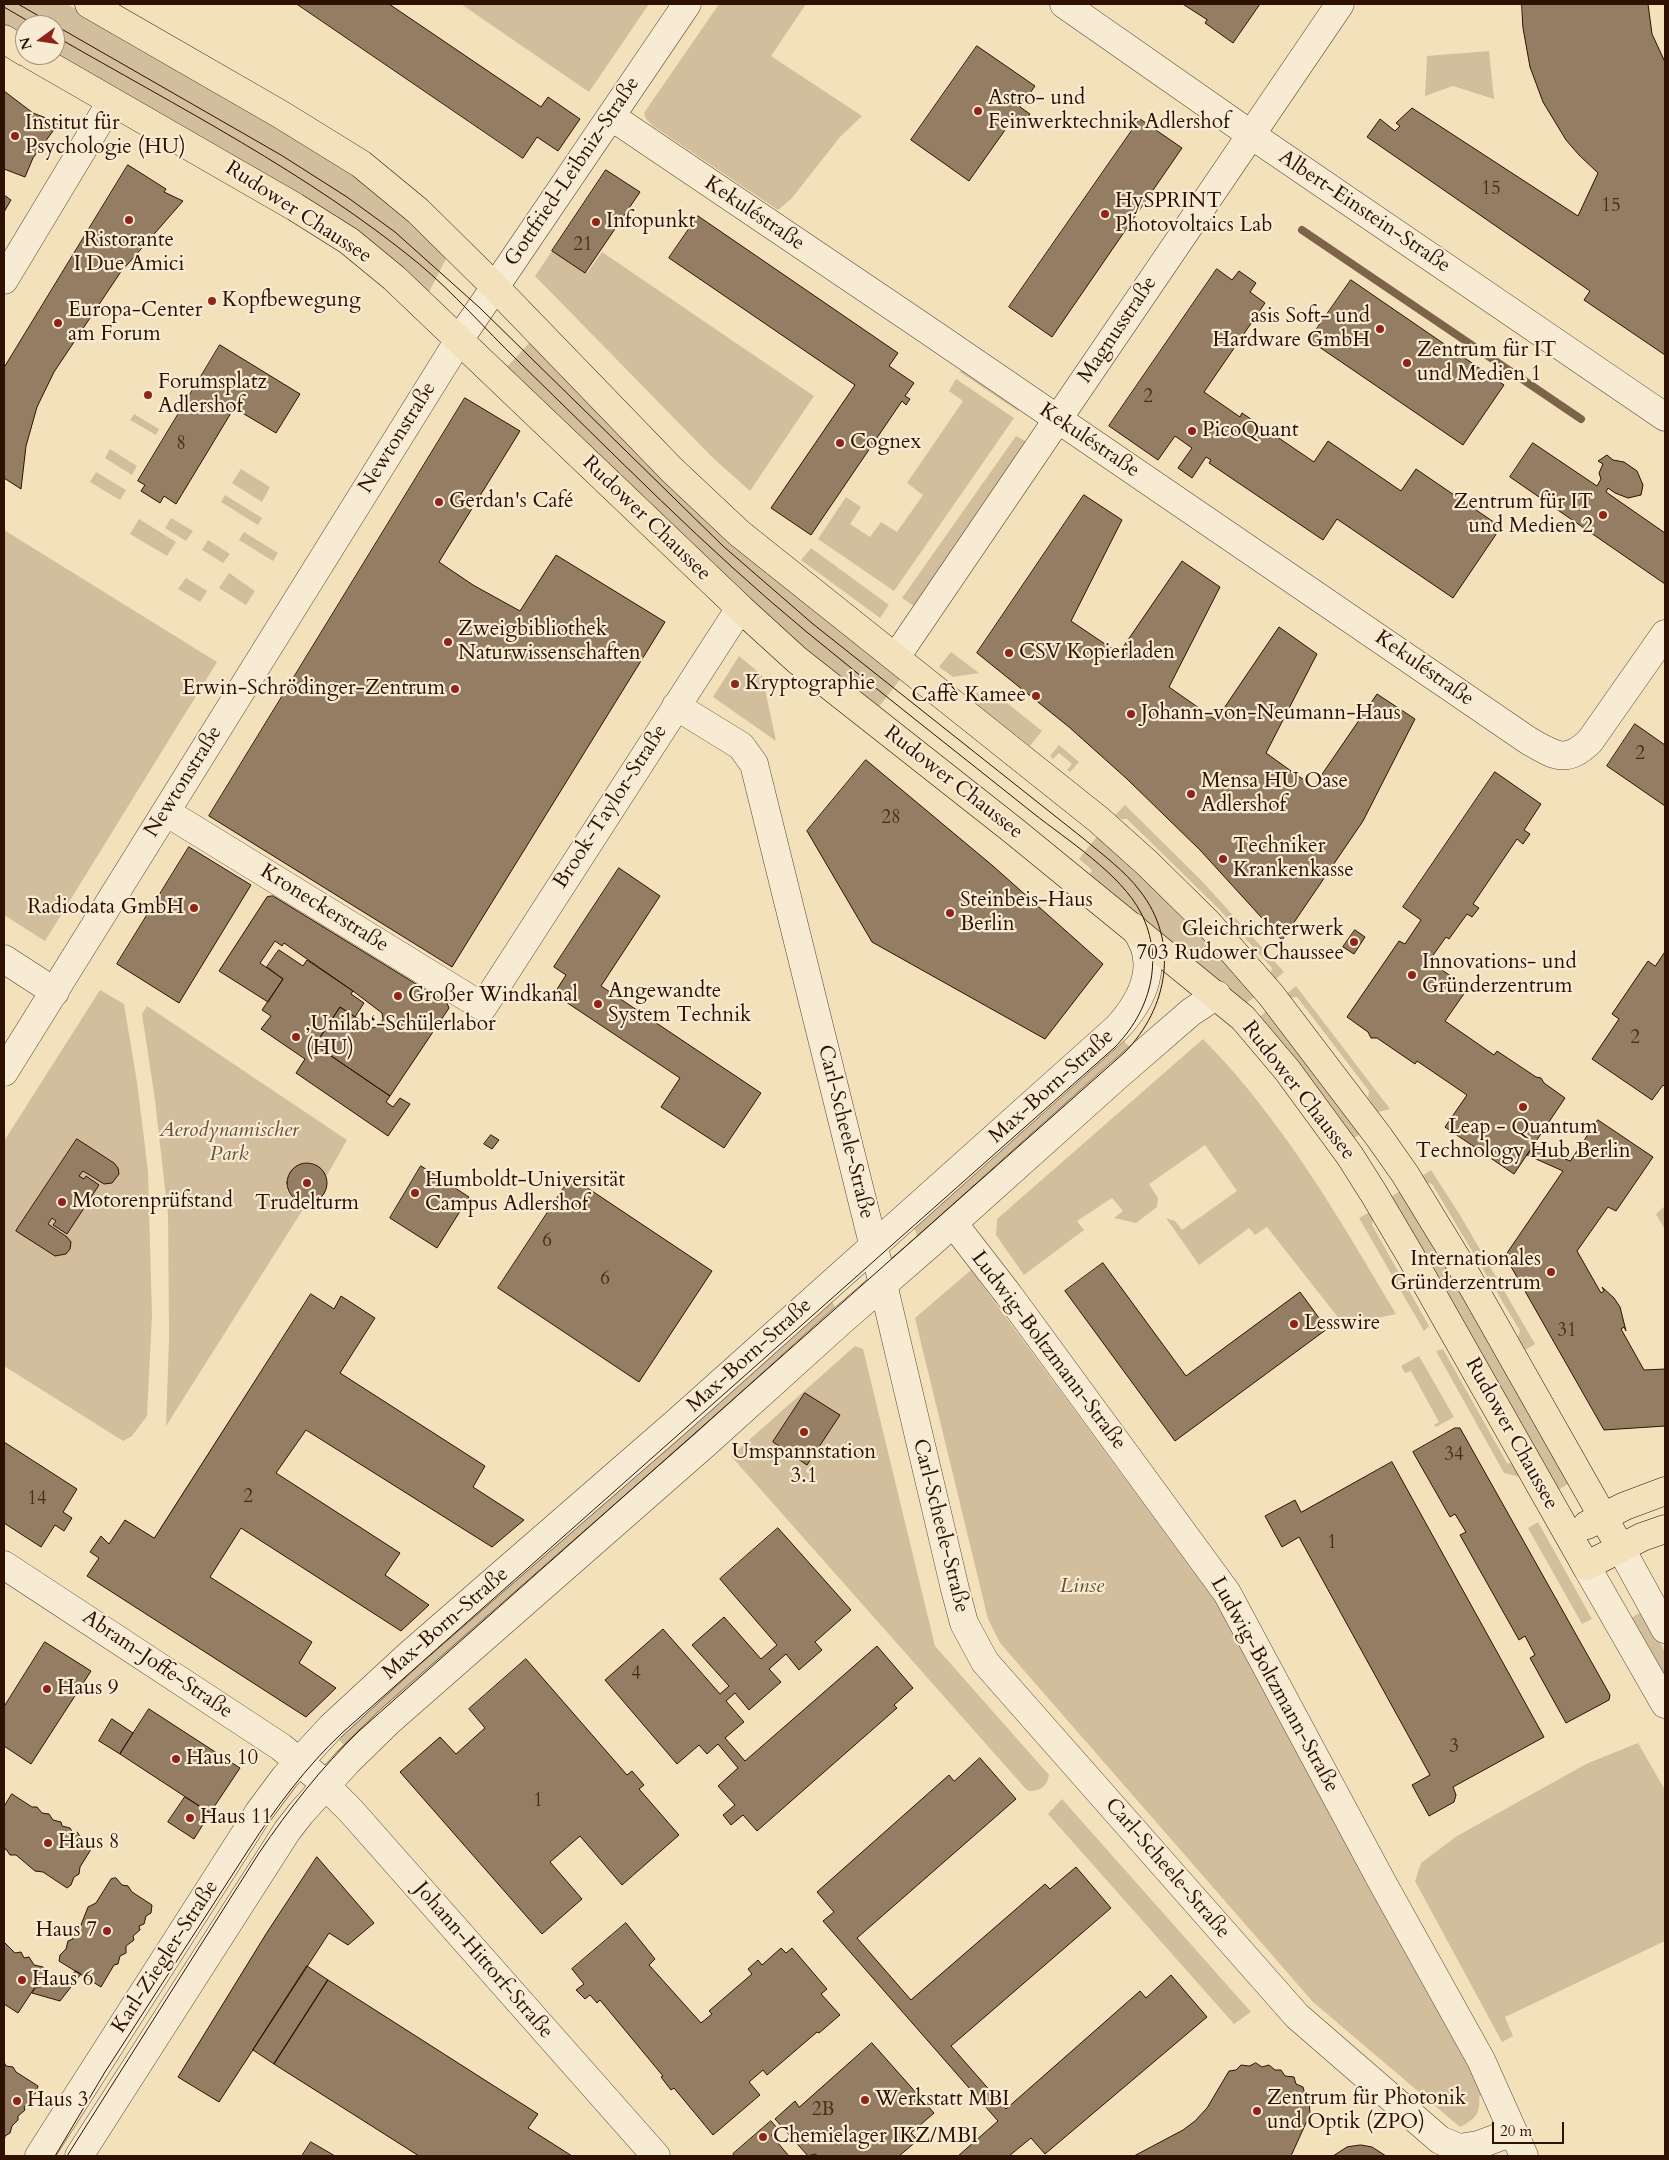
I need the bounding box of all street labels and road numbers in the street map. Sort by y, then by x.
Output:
street label: Gottfried-Leibniz-Straße [500,72,646,272]
street label: Albert-Einstein-Straße [1273,145,1455,279]
street label: Rudower Chaussee [220,156,376,270]
street label: Kekuléstraße [699,171,809,257]
street label: Magnusstraße [1073,272,1163,388]
street label: Newtonstraße [354,378,442,498]
street label: Kekuléstraße [1034,398,1144,484]
street label: Rudower Chaussee [576,451,716,587]
street label: Kekuléstraße [1370,626,1478,712]
street label: Brook-Taylor-Straße [549,720,673,894]
street label: Rudower Chaussee [878,721,1028,845]
street label: Newtonstraße [140,722,228,842]
street label: Kroneckerstraße [255,859,393,959]
street label: Rudower Chaussee [1236,1016,1360,1166]
street label: Max-Born-Straße [984,1024,1120,1150]
street label: Carl-Scheele-Straße [811,1042,879,1222]
street label: Ludwig-Boltzmann-Straße [965,1247,1131,1455]
street label: Max-Born-Straße [682,1293,818,1419]
street label: Rudower Chaussee [1459,1354,1563,1514]
street label: Carl-Scheele-Straße [906,1436,974,1616]
street label: Max-Born-Straße [378,1562,514,1686]
street label: Ludwig-Boltzmann-Straße [1204,1573,1344,1797]
street label: Abram-Joffe-Straße [77,1605,237,1725]
street label: Carl-Scheele-Straße [1099,1793,1235,1945]
street label: Karl-Ziegler-Straße [107,1876,225,2038]
street label: Johann-Hittorf-Straße [408,1877,558,2045]

